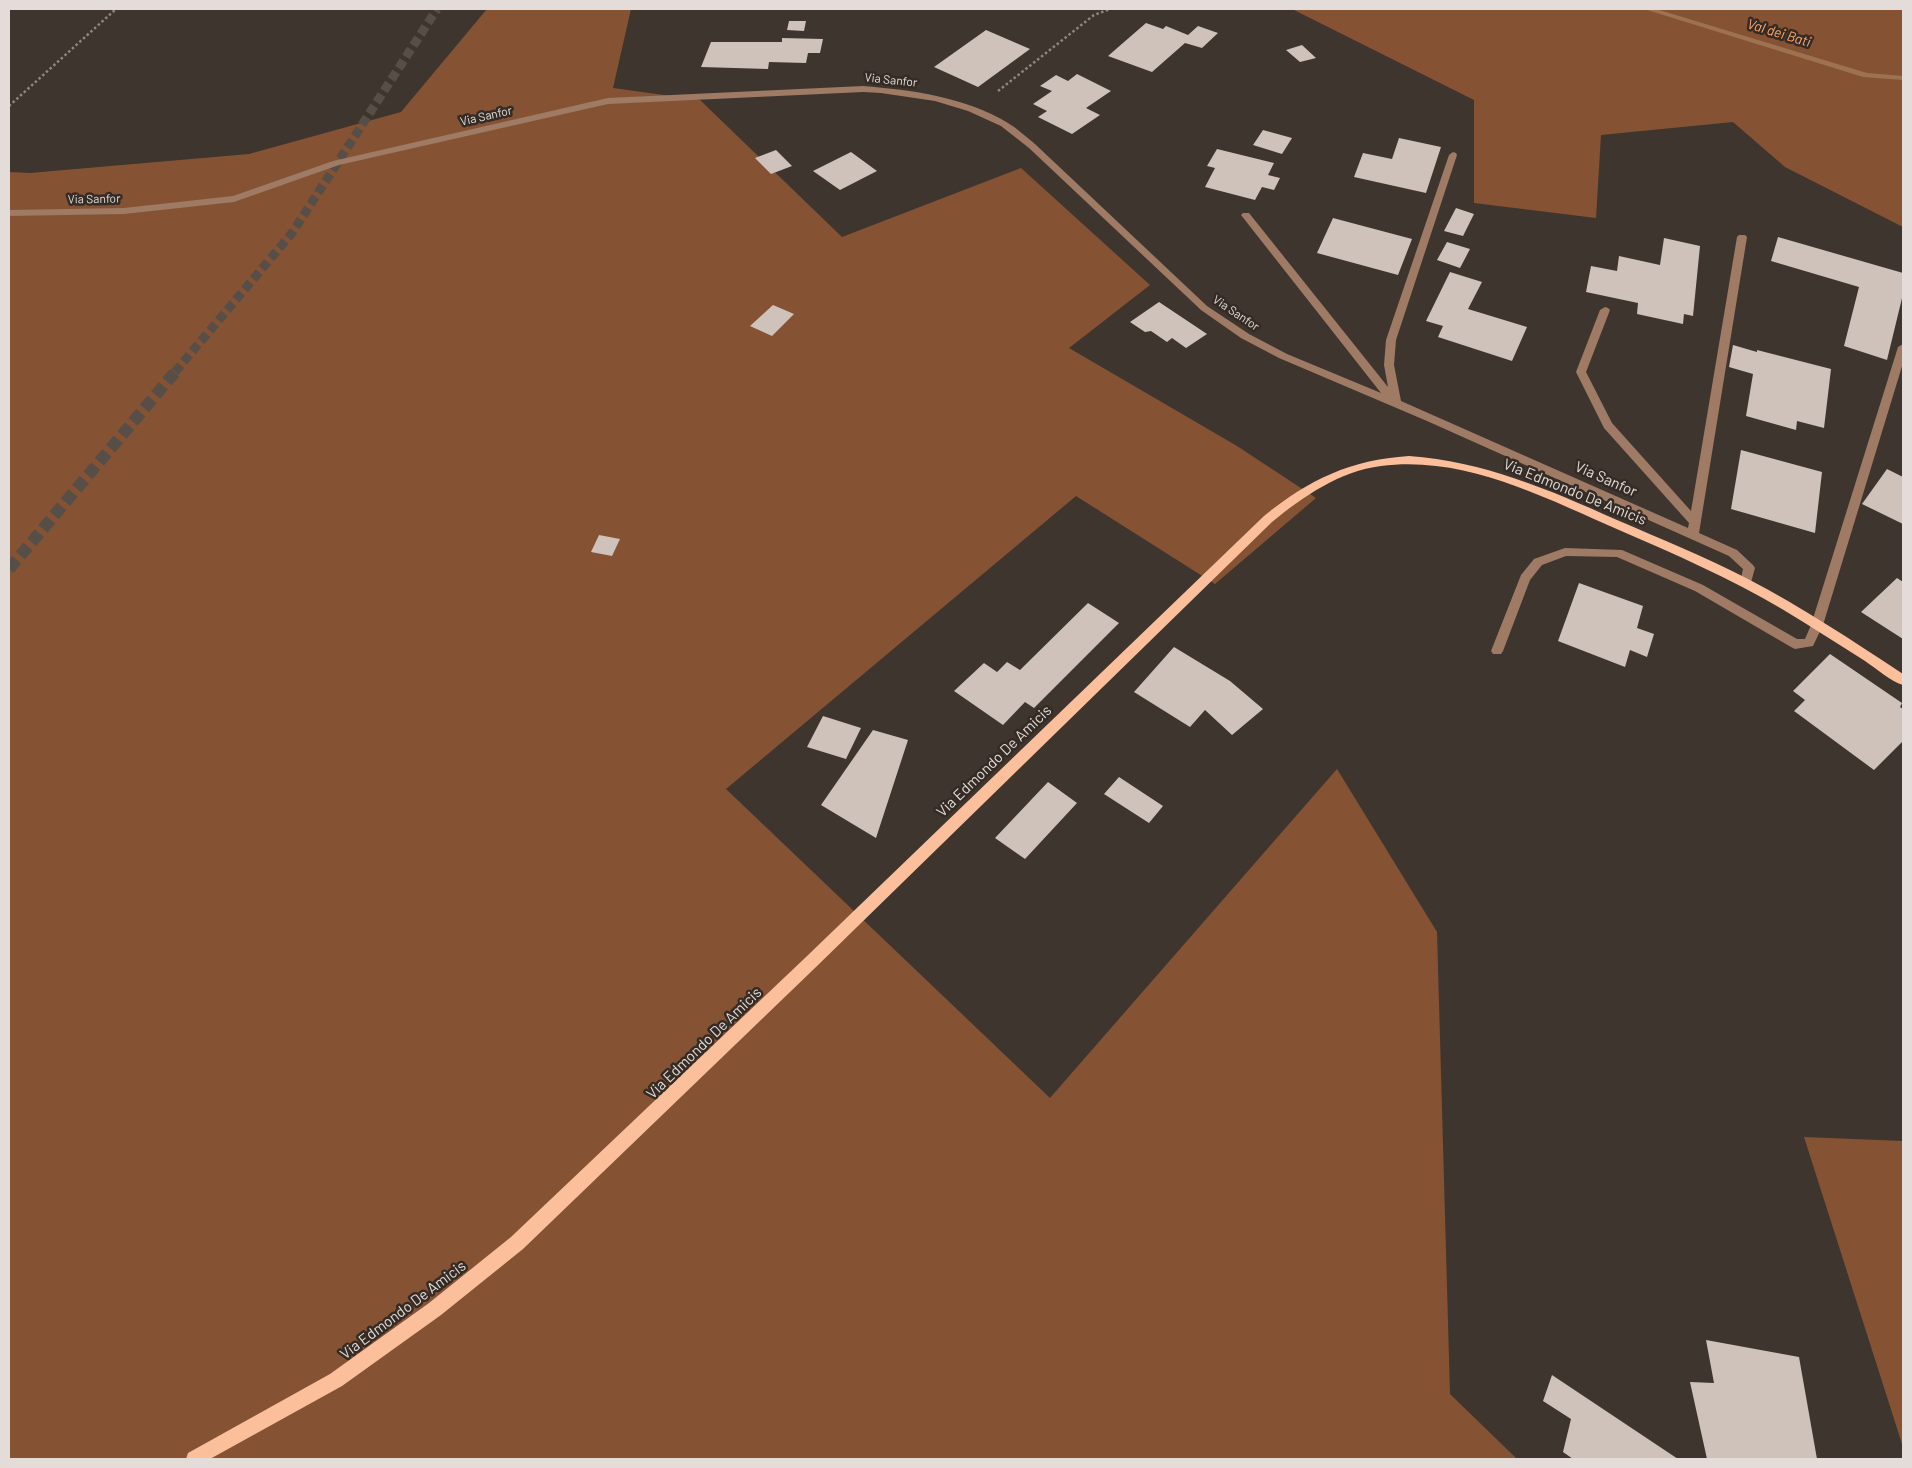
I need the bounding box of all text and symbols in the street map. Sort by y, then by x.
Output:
water label: Val dei Bati [1745,15,1813,51]
street label: Via Sanfor [864,70,918,90]
street label: Via Sanfor [459,103,513,129]
street label: Via Sanfor [67,191,121,207]
street label: Via Sanfor [1210,292,1262,334]
street label: Via Edmondo De Amicis [1501,455,1649,529]
street label: Via Sanfor [1572,457,1640,501]
street label: Via Edmondo De Amicis [933,701,1055,821]
street label: Via Edmondo De Amicis [643,983,765,1103]
street label: Via Edmondo De Amicis [337,1257,469,1363]

